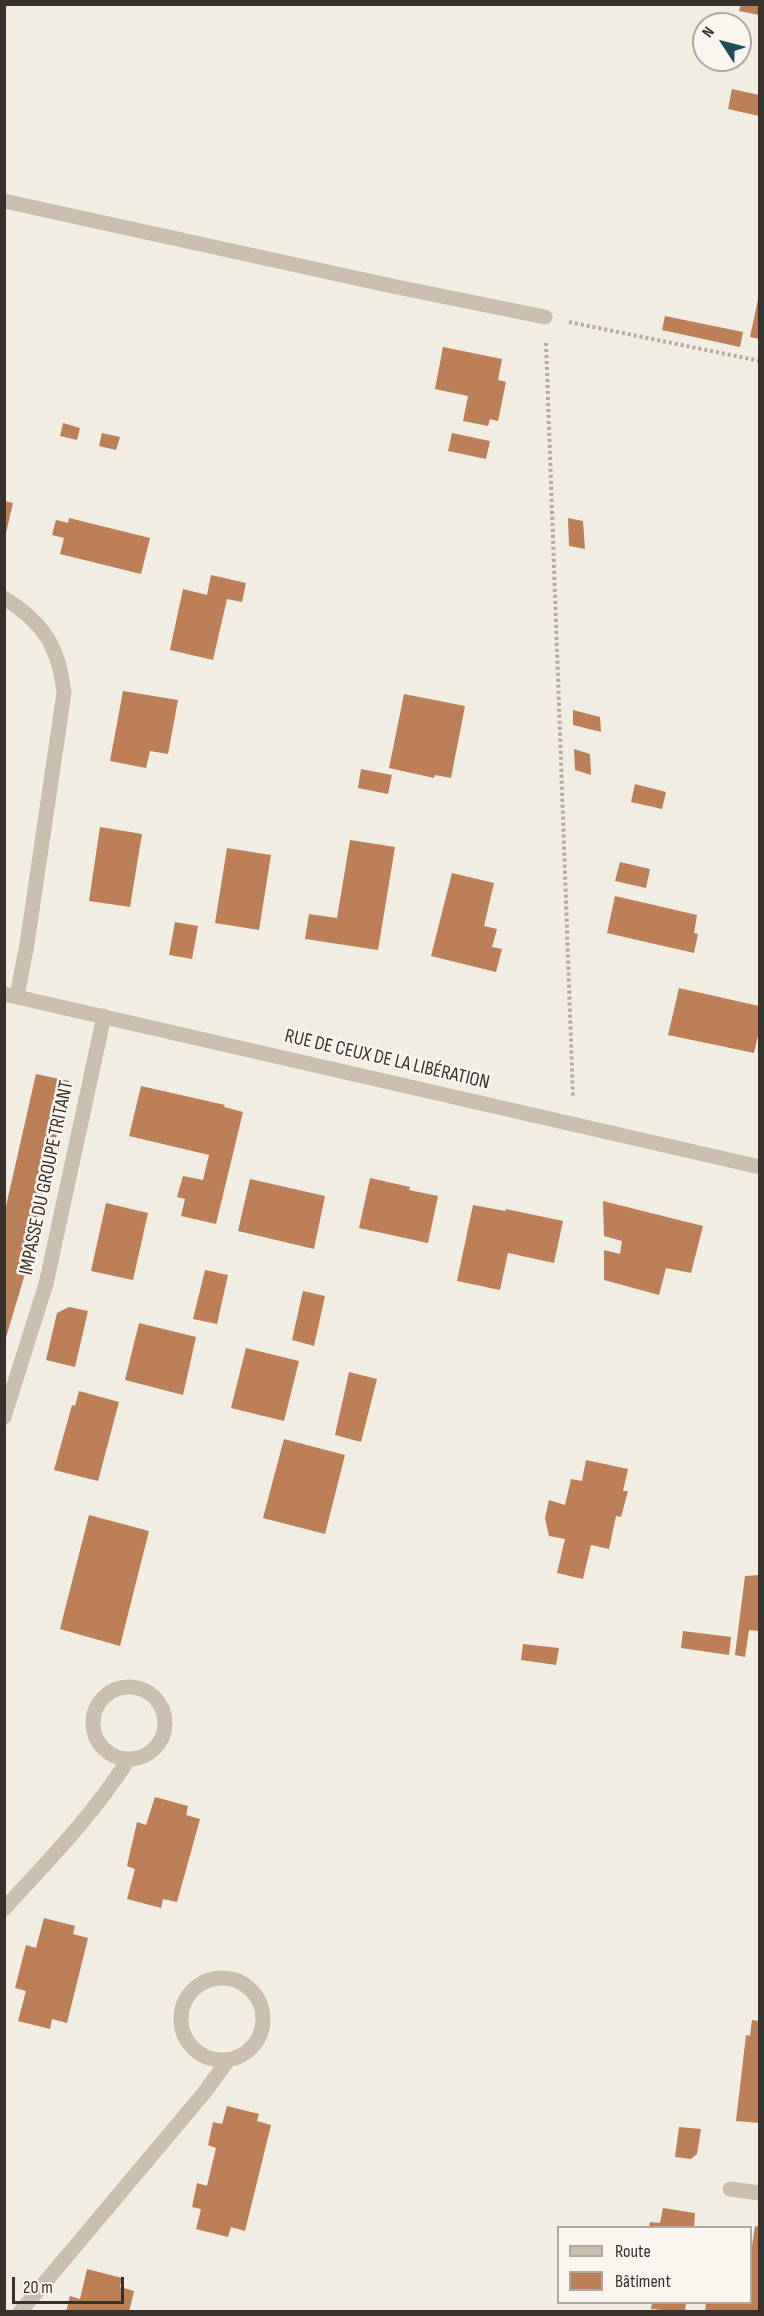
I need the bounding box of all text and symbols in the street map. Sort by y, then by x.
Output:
north arrow [692,12,752,72]
text: N [698,23,719,41]
street label: RUE DE CEUX DE LA LIBÉRATION [282,1025,492,1095]
street label: IMPASSE DU GROUPE TRITANT [15,1079,79,1277]
legend [557,2226,752,2304]
text: Route [615,2241,651,2262]
scale bar [15,2265,128,2303]
text: Bâtiment [615,2271,671,2292]
text: 20 m [23,2277,53,2298]

